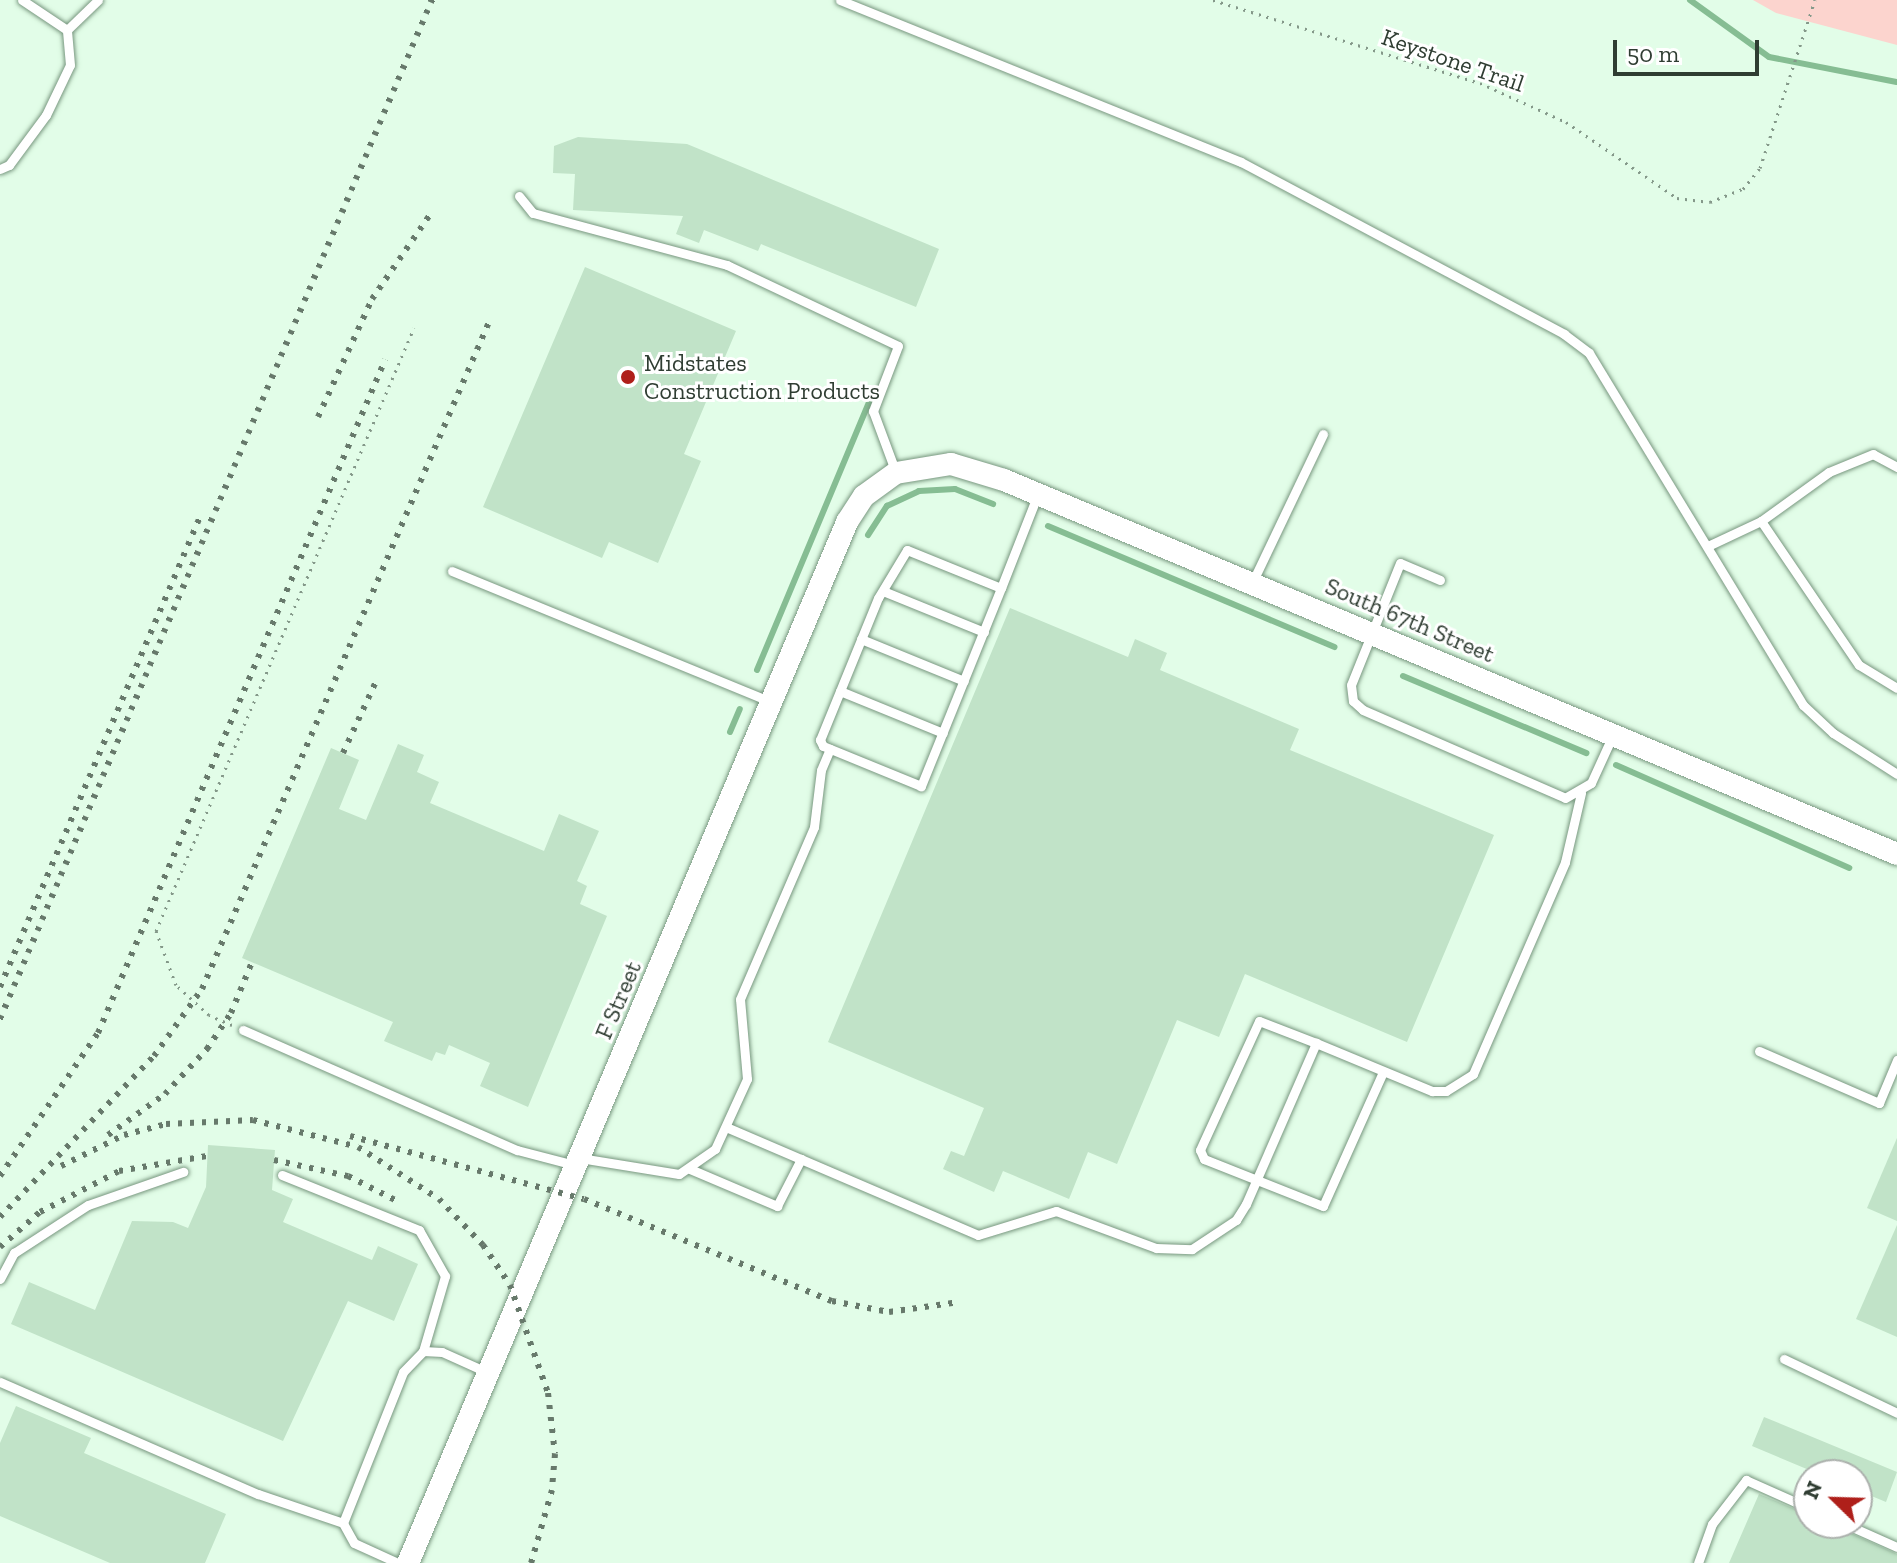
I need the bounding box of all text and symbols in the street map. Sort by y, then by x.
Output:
street label: Keystone Trail [1378,22,1528,98]
scale bar [1617,24,1763,74]
text: 50 m [1627,39,1679,68]
place label: Midstates Construction Products [644,349,880,405]
marker: Midstates Construction Products [619,368,637,386]
street label: South 67th Street [1321,571,1499,669]
street label: F Street [589,957,647,1043]
north arrow [1793,1459,1873,1539]
text: N [1797,1477,1828,1503]

